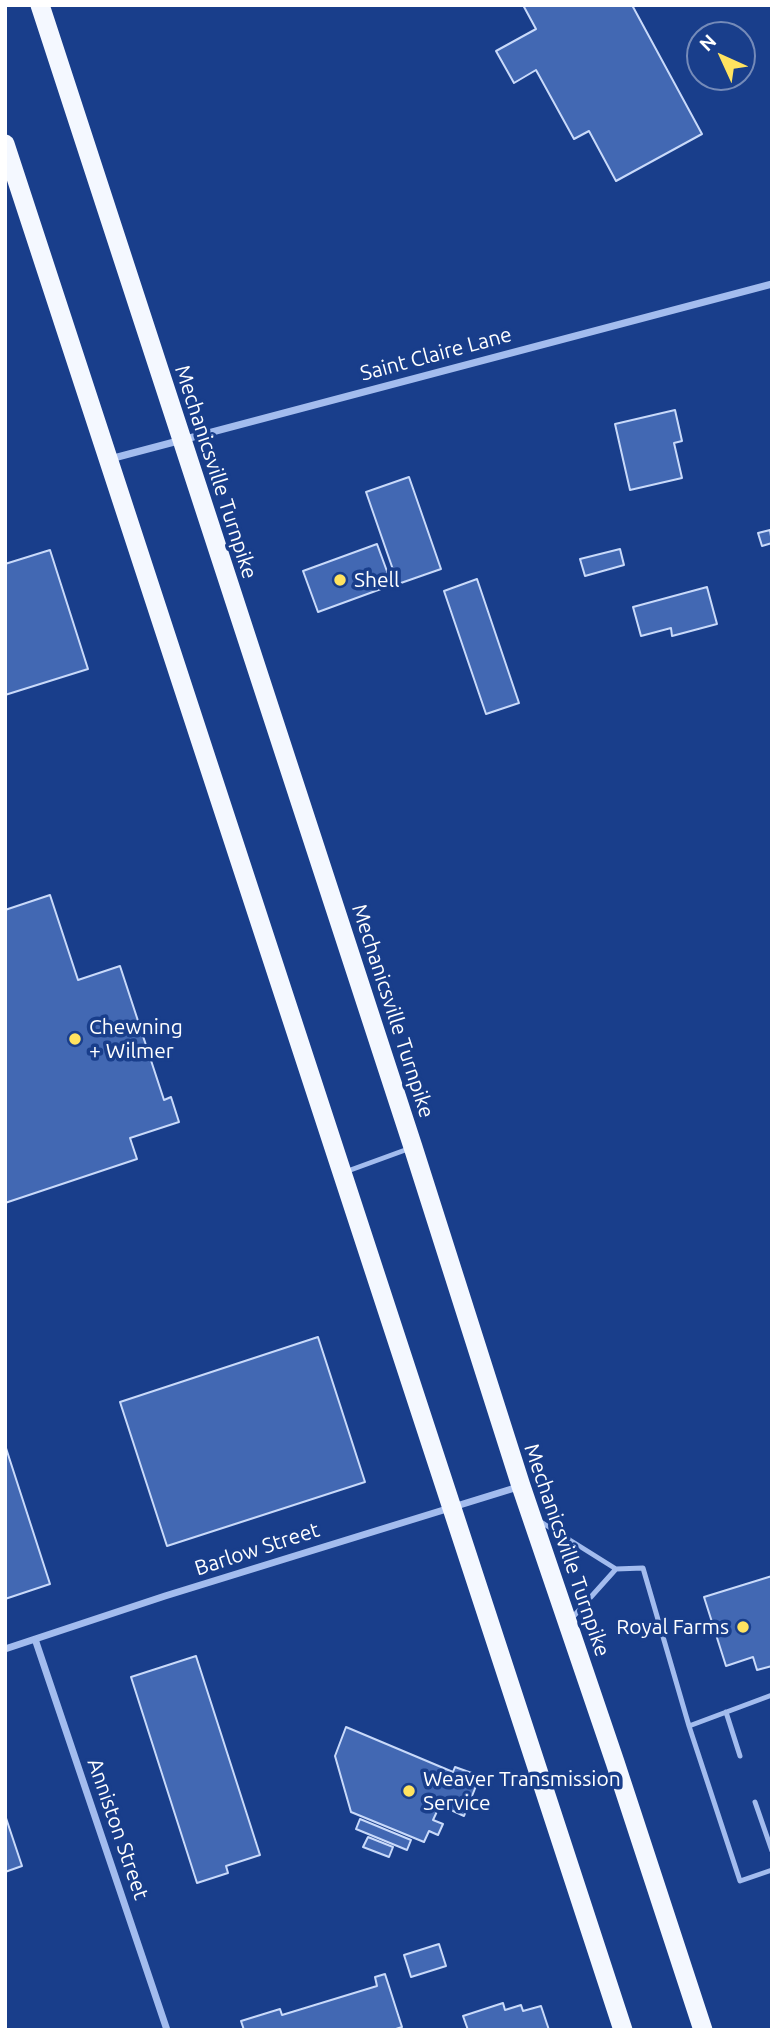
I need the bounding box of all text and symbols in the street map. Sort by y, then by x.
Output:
north arrow [686,21,756,91]
text: N [695,30,720,55]
street label: Saint Claire Lane [358,322,514,386]
street label: Mechanicsville Turnpike [170,362,262,582]
place label: Shell [354,567,400,593]
marker: Shell [332,572,348,588]
street label: Mechanicsville Turnpike [347,901,439,1121]
place label: Chewning + Wilmer [89,1014,183,1064]
marker: Chewning + Wilmer [67,1031,83,1047]
street label: Mechanicsville Turnpike [519,1440,615,1660]
street label: Barlow Street [191,1517,323,1581]
place label: Royal Farms [616,1614,729,1640]
marker: Royal Farms [735,1619,751,1635]
street label: Anniston Street [82,1755,154,1903]
place label: Weaver Transmission Service [423,1766,621,1816]
marker: Weaver Transmission Service [401,1783,417,1799]

